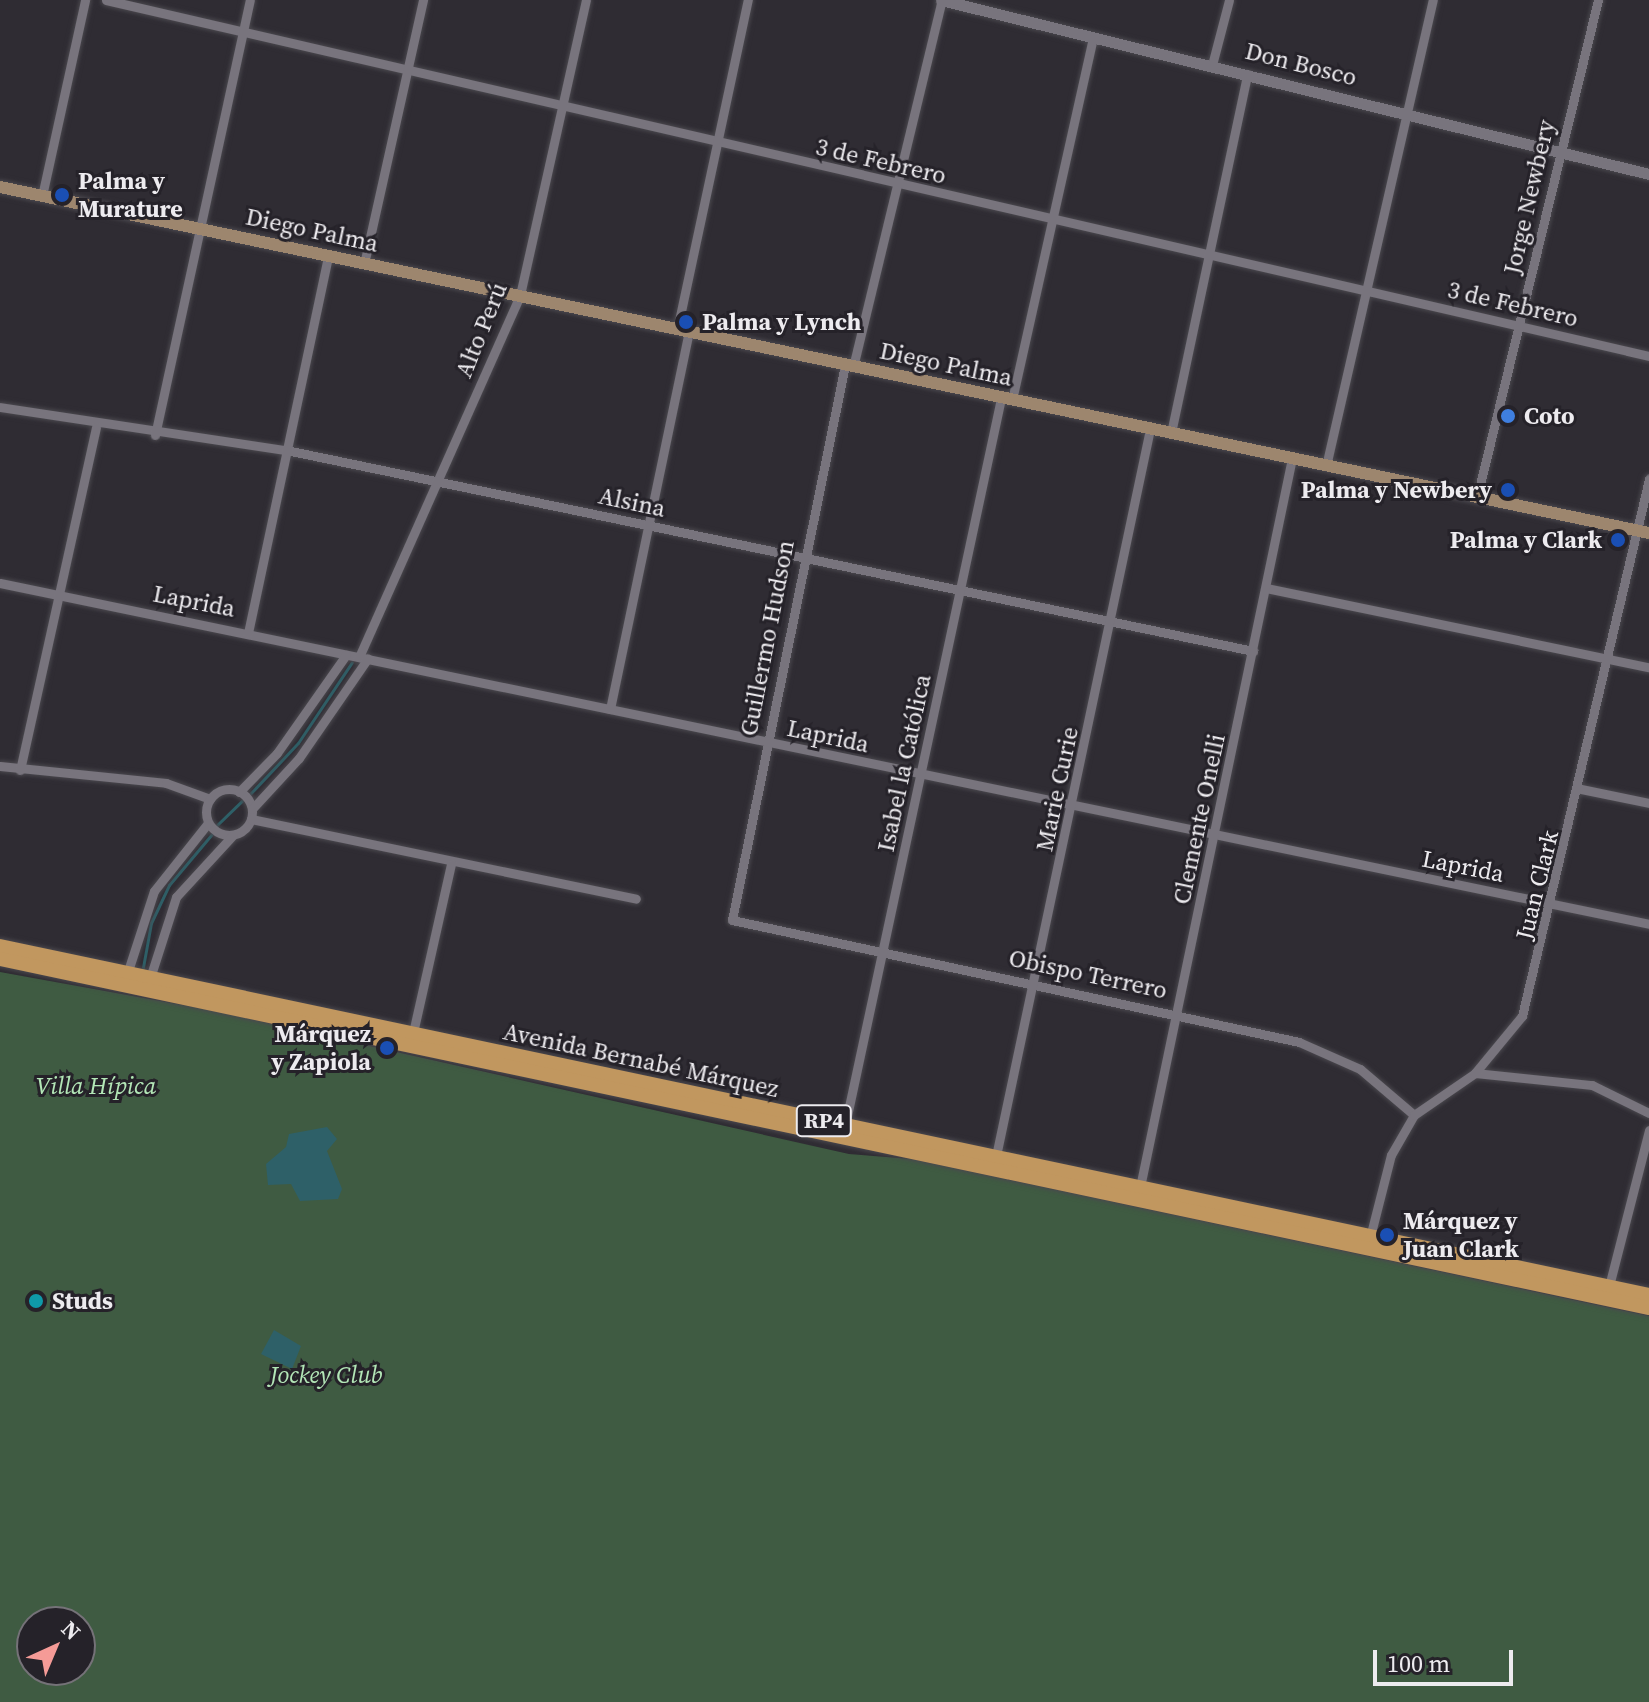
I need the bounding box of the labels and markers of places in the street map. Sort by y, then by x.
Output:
place label: Palma y Murature [78,167,183,223]
marker: Palma y Murature [53,186,71,204]
place label: Palma y Lynch [702,308,861,336]
marker: Palma y Lynch [677,313,695,331]
place label: Coto [1524,402,1574,430]
marker: Coto [1499,407,1517,425]
place label: Palma y Newbery [1301,476,1492,504]
marker: Palma y Newbery [1499,481,1517,499]
place label: Palma y Clark [1450,526,1602,554]
marker: Palma y Clark [1609,531,1627,549]
place label: Márquez y Zapiola [271,1020,371,1076]
marker: Márquez y Zapiola [378,1039,396,1057]
place label: Márquez y Juan Clark [1403,1207,1519,1263]
marker: Márquez y Juan Clark [1378,1226,1396,1244]
place label: Studs [52,1287,113,1315]
marker: Studs [27,1292,45,1310]

